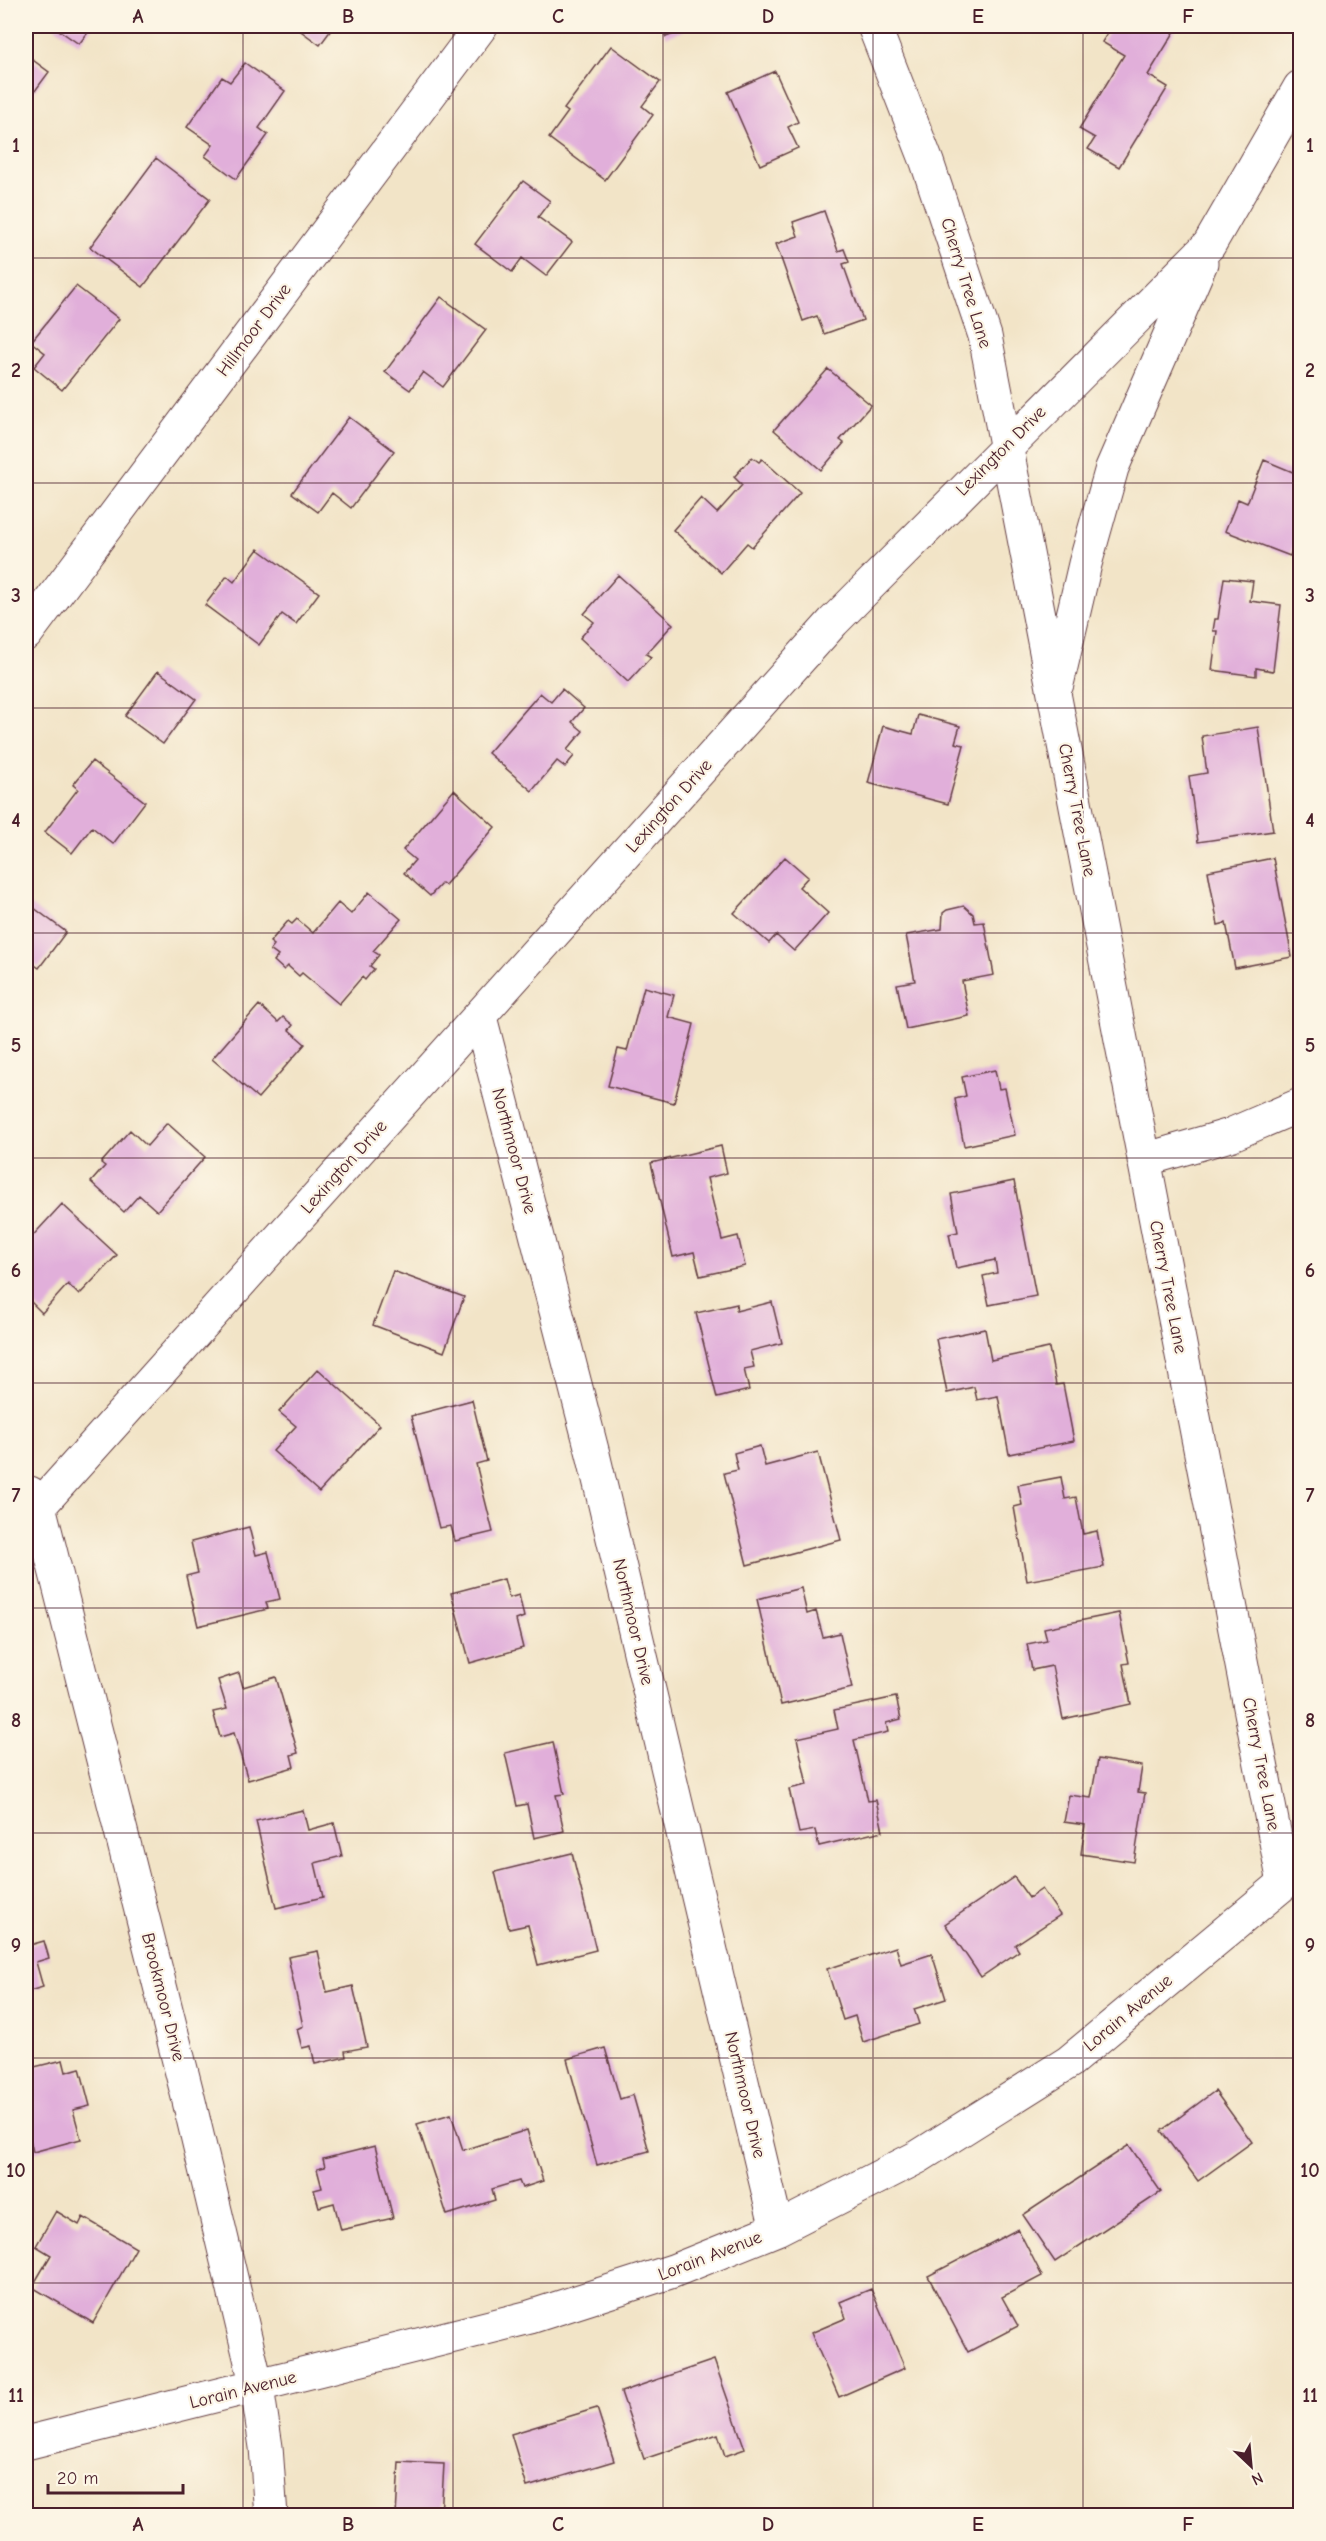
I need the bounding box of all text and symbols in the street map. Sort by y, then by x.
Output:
text: A [132,5,144,28]
text: B [342,5,354,28]
text: C [552,5,564,28]
text: D [762,5,774,28]
text: E [972,5,984,28]
text: F [1182,5,1194,28]
text: 1 [12,134,20,157]
text: 1 [1306,134,1314,157]
street label: Cherry Tree Lane [936,215,996,351]
street label: Hillmoor Drive [212,279,296,381]
text: 2 [11,359,21,382]
text: 2 [1305,359,1315,382]
street label: Lexington Drive [952,402,1050,500]
text: 3 [11,584,21,607]
text: 3 [1305,584,1315,607]
street label: Cherry Tree Lane [1054,742,1100,878]
street label: Lexington Drive [621,755,717,857]
text: 4 [11,809,21,832]
text: 4 [1305,809,1315,832]
text: 5 [11,1034,21,1057]
text: 5 [1305,1034,1315,1057]
street label: Northmoor Drive [487,1086,541,1216]
street label: Lexington Drive [296,1116,392,1218]
street label: Cherry Tree Lane [1145,1219,1191,1355]
text: 6 [11,1259,21,1282]
text: 6 [1305,1259,1315,1282]
text: 7 [12,1484,21,1507]
text: 7 [1306,1484,1315,1507]
street label: Northmoor Drive [608,1557,658,1687]
street label: Cherry Tree Lane [1238,1696,1284,1832]
text: 8 [11,1709,21,1732]
text: 8 [1305,1709,1315,1732]
street label: Brookmoor Drive [137,1931,189,2063]
text: 9 [11,1934,21,1957]
text: 9 [1305,1934,1315,1957]
street label: Lorain Avenue [1079,1970,1177,2056]
street label: Northmoor Drive [720,2030,770,2160]
text: 10 [6,2159,26,2182]
text: 10 [1300,2159,1320,2182]
street label: Lorain Avenue [655,2227,765,2285]
street label: Lorain Avenue [187,2367,299,2413]
text: 11 [8,2384,24,2407]
text: 11 [1302,2384,1318,2407]
north arrow [1221,2436,1281,2496]
scale bar [48,2457,183,2495]
text: 20 m [57,2468,98,2489]
text: N [1249,2468,1266,2489]
text: A [132,2513,144,2536]
text: B [342,2513,354,2536]
text: C [552,2513,564,2536]
text: D [762,2513,774,2536]
text: E [972,2513,984,2536]
text: F [1182,2513,1194,2536]

